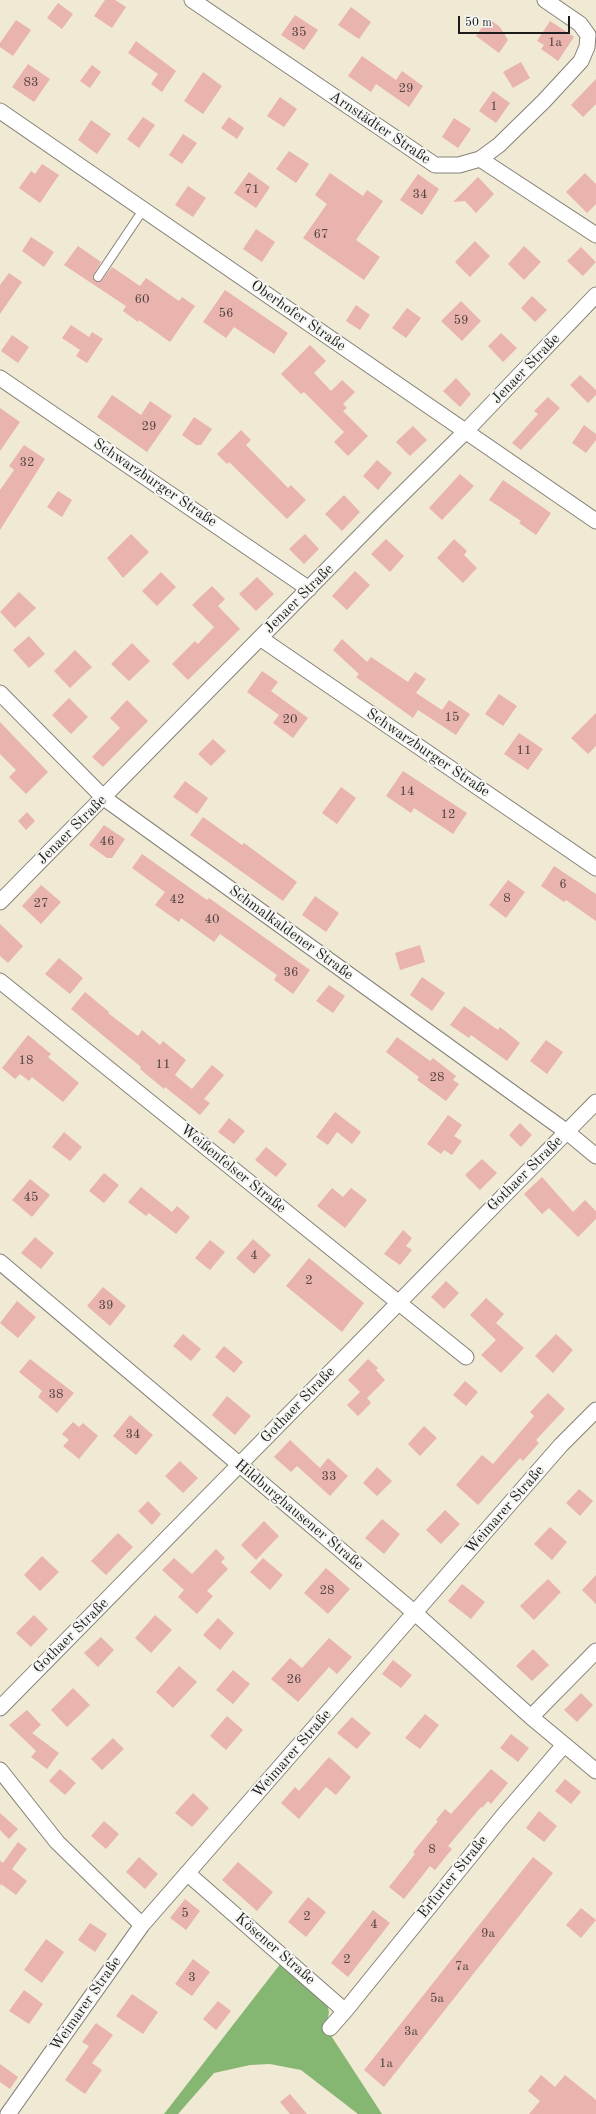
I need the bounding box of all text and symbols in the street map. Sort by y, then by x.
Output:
scale bar [460,8,572,34]
text: 50 m [465,17,492,29]
house number: 35 [291,25,307,41]
house number: 1a [548,35,562,51]
house number: 83 [23,75,39,91]
house number: 29 [398,81,414,97]
street label: Arnstädter Straße [326,88,434,168]
house number: 1 [490,99,498,115]
house number: 71 [244,182,260,198]
house number: 34 [412,187,428,203]
house number: 67 [313,227,329,243]
street label: Oberhofer Straße [247,277,349,355]
house number: 60 [134,292,150,308]
house number: 56 [218,306,234,322]
house number: 59 [453,313,469,329]
street label: Jenaer Straße [488,330,564,408]
house number: 29 [141,419,157,435]
street label: Schwarzburger Straße [90,435,220,531]
house number: 32 [19,455,35,471]
street label: Jenaer Straße [261,561,337,637]
street label: Schwarzburger Straße [363,705,493,801]
house number: 15 [444,710,460,726]
house number: 20 [282,712,298,728]
house number: 11 [516,743,532,759]
house number: 14 [399,784,415,800]
street label: Jenaer Straße [34,792,110,868]
house number: 12 [440,807,456,823]
house number: 46 [99,834,115,850]
house number: 6 [559,877,567,893]
street label: Schmalkaldener Straße [225,882,357,984]
house number: 8 [503,891,511,907]
house number: 42 [169,892,185,908]
house number: 27 [33,896,49,912]
house number: 40 [204,912,220,928]
house number: 36 [283,965,299,981]
house number: 18 [18,1053,34,1069]
house number: 11 [155,1057,171,1073]
house number: 28 [429,1070,445,1086]
street label: Weißenfelser Straße [176,1121,290,1217]
street label: Gothaer Straße [484,1133,566,1215]
house number: 45 [23,1190,39,1206]
house number: 4 [250,1248,258,1264]
house number: 2 [305,1273,313,1289]
house number: 39 [98,1298,114,1314]
street label: Gothaer Straße [257,1363,339,1447]
house number: 38 [48,1387,64,1403]
house number: 34 [125,1427,141,1443]
street label: Hildburghausener Straße [231,1456,367,1574]
street label: Weimarer Straße [462,1462,548,1558]
house number: 33 [321,1469,337,1485]
house number: 28 [319,1583,335,1599]
street label: Gothaer Straße [30,1595,112,1677]
house number: 26 [286,1672,302,1688]
street label: Weimarer Straße [249,1706,335,1802]
street label: Erfurter Straße [414,1832,492,1922]
house number: 8 [428,1842,436,1858]
house number: 5 [181,1906,189,1922]
street label: Kösener Straße [231,1909,319,1989]
house number: 2 [303,1909,311,1925]
house number: 4 [370,1917,378,1933]
house number: 9a [481,1926,495,1942]
house number: 2 [343,1952,351,1968]
street label: Weimarer Straße [47,1953,125,2055]
house number: 7a [455,1959,469,1975]
house number: 3 [188,1970,196,1986]
house number: 5a [430,1991,444,2007]
house number: 3a [404,2024,418,2040]
house number: 1a [379,2056,393,2072]

